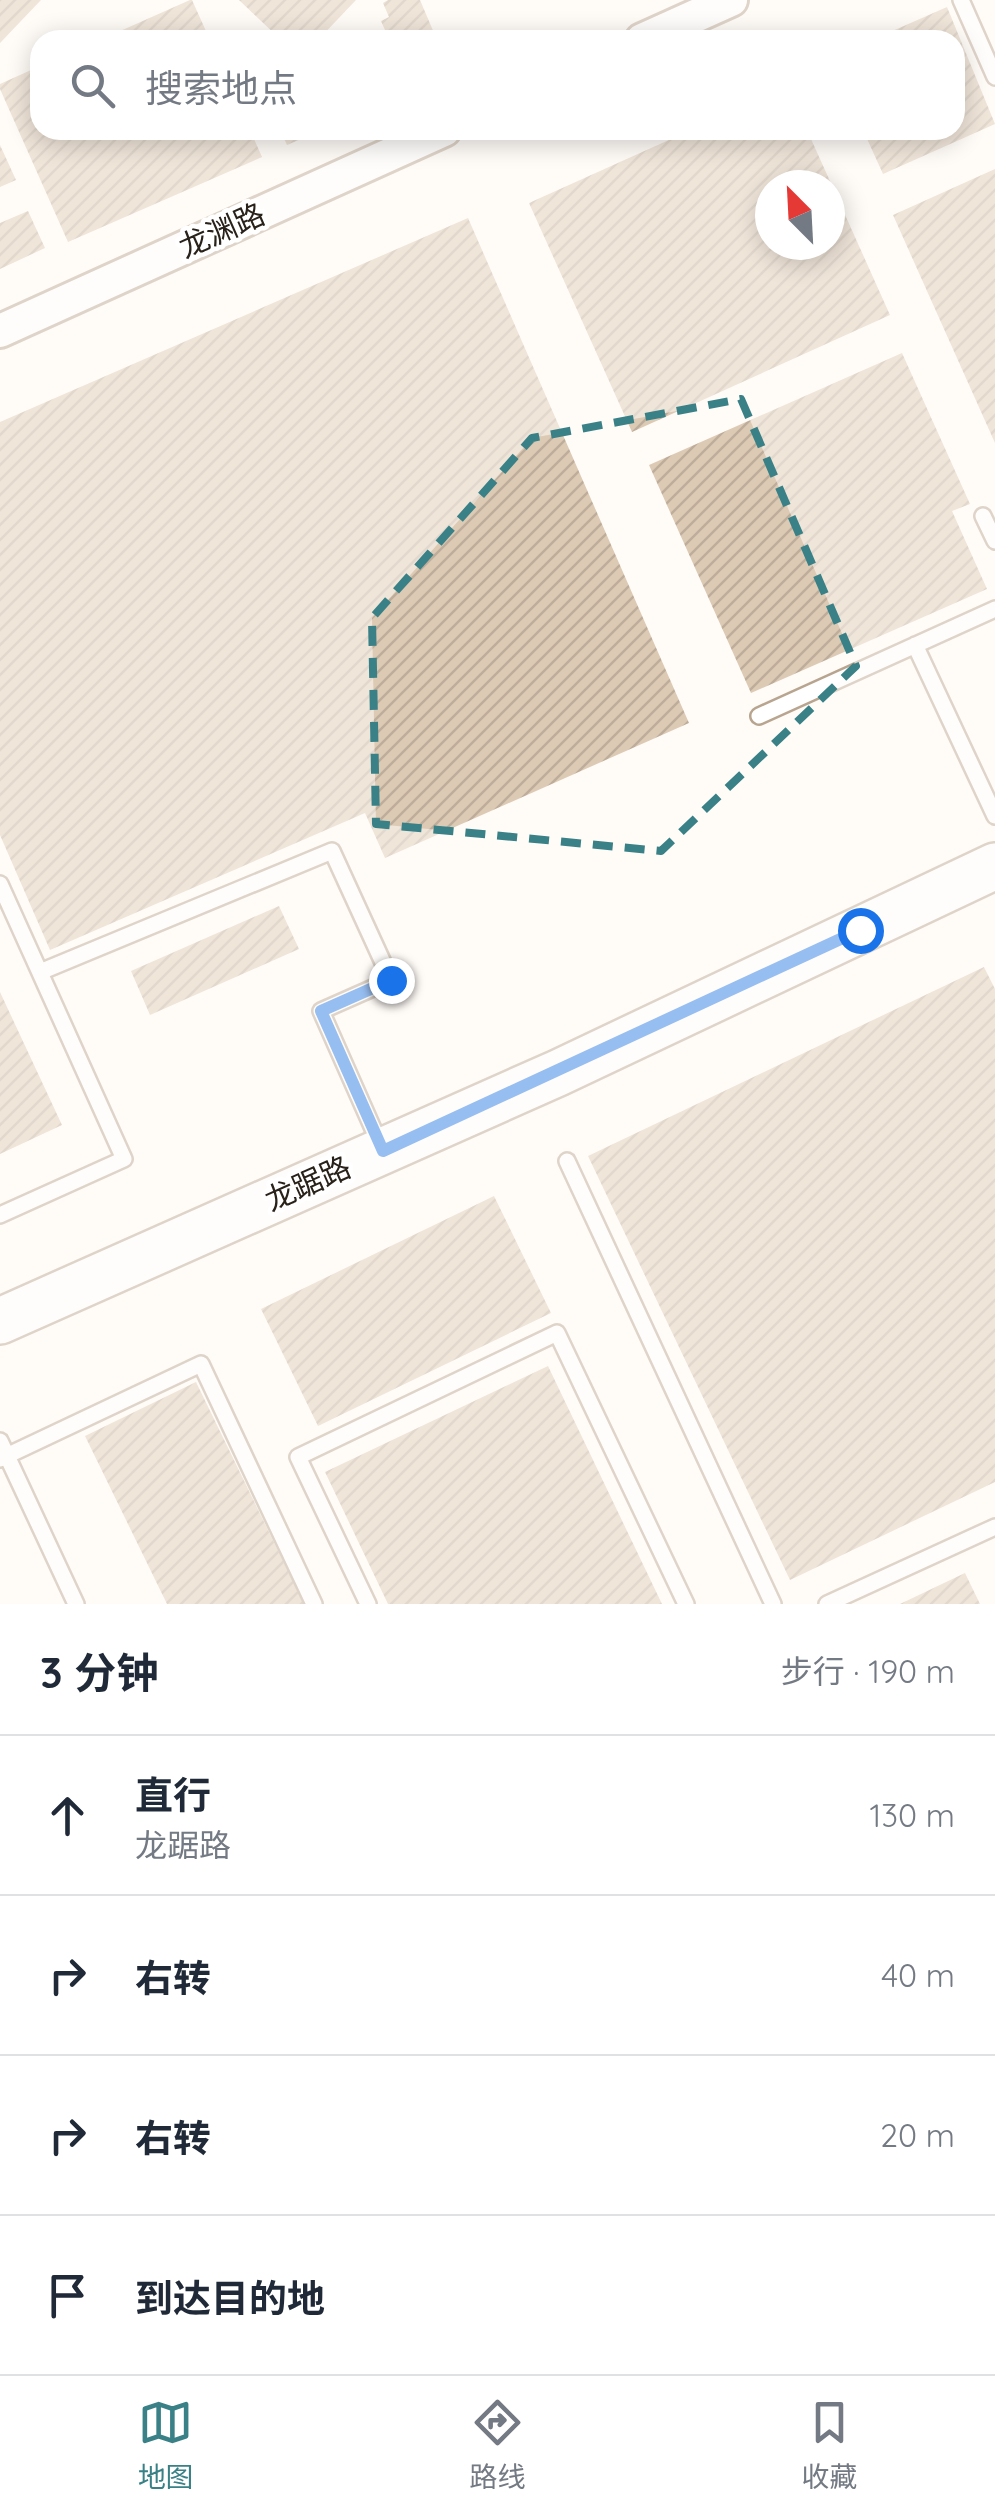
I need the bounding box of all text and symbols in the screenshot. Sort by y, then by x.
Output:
search box [30,30,965,140]
icon: search [65,58,120,113]
text: 搜索地点 [145,64,297,112]
north arrow [755,170,845,260]
street label: 龙渊路 [173,194,270,266]
route start [838,908,884,954]
route end [369,958,415,1004]
street label: 龙踞路 [259,1147,356,1219]
text: 3 分钟 [40,1646,158,1699]
text: 步行 · 190 m [781,1651,955,1691]
text: 直行 [135,1771,211,1819]
icon: ahead [40,1788,95,1843]
text: 130 m [869,1795,955,1835]
text: 龙踞路 [135,1825,231,1865]
icon: right [40,1948,95,2003]
text: 右转 [135,1954,211,2002]
text: 40 m [881,1955,955,1995]
icon: right [40,2108,95,2163]
text: 右转 [135,2114,211,2162]
text: 20 m [880,2115,955,2155]
icon: arrive [40,2268,95,2323]
text: 到达目的地 [135,2274,325,2322]
tab: 地图 [138,2395,194,2495]
tab: 路线 [469,2395,525,2495]
tab: 收藏 [801,2395,857,2495]

